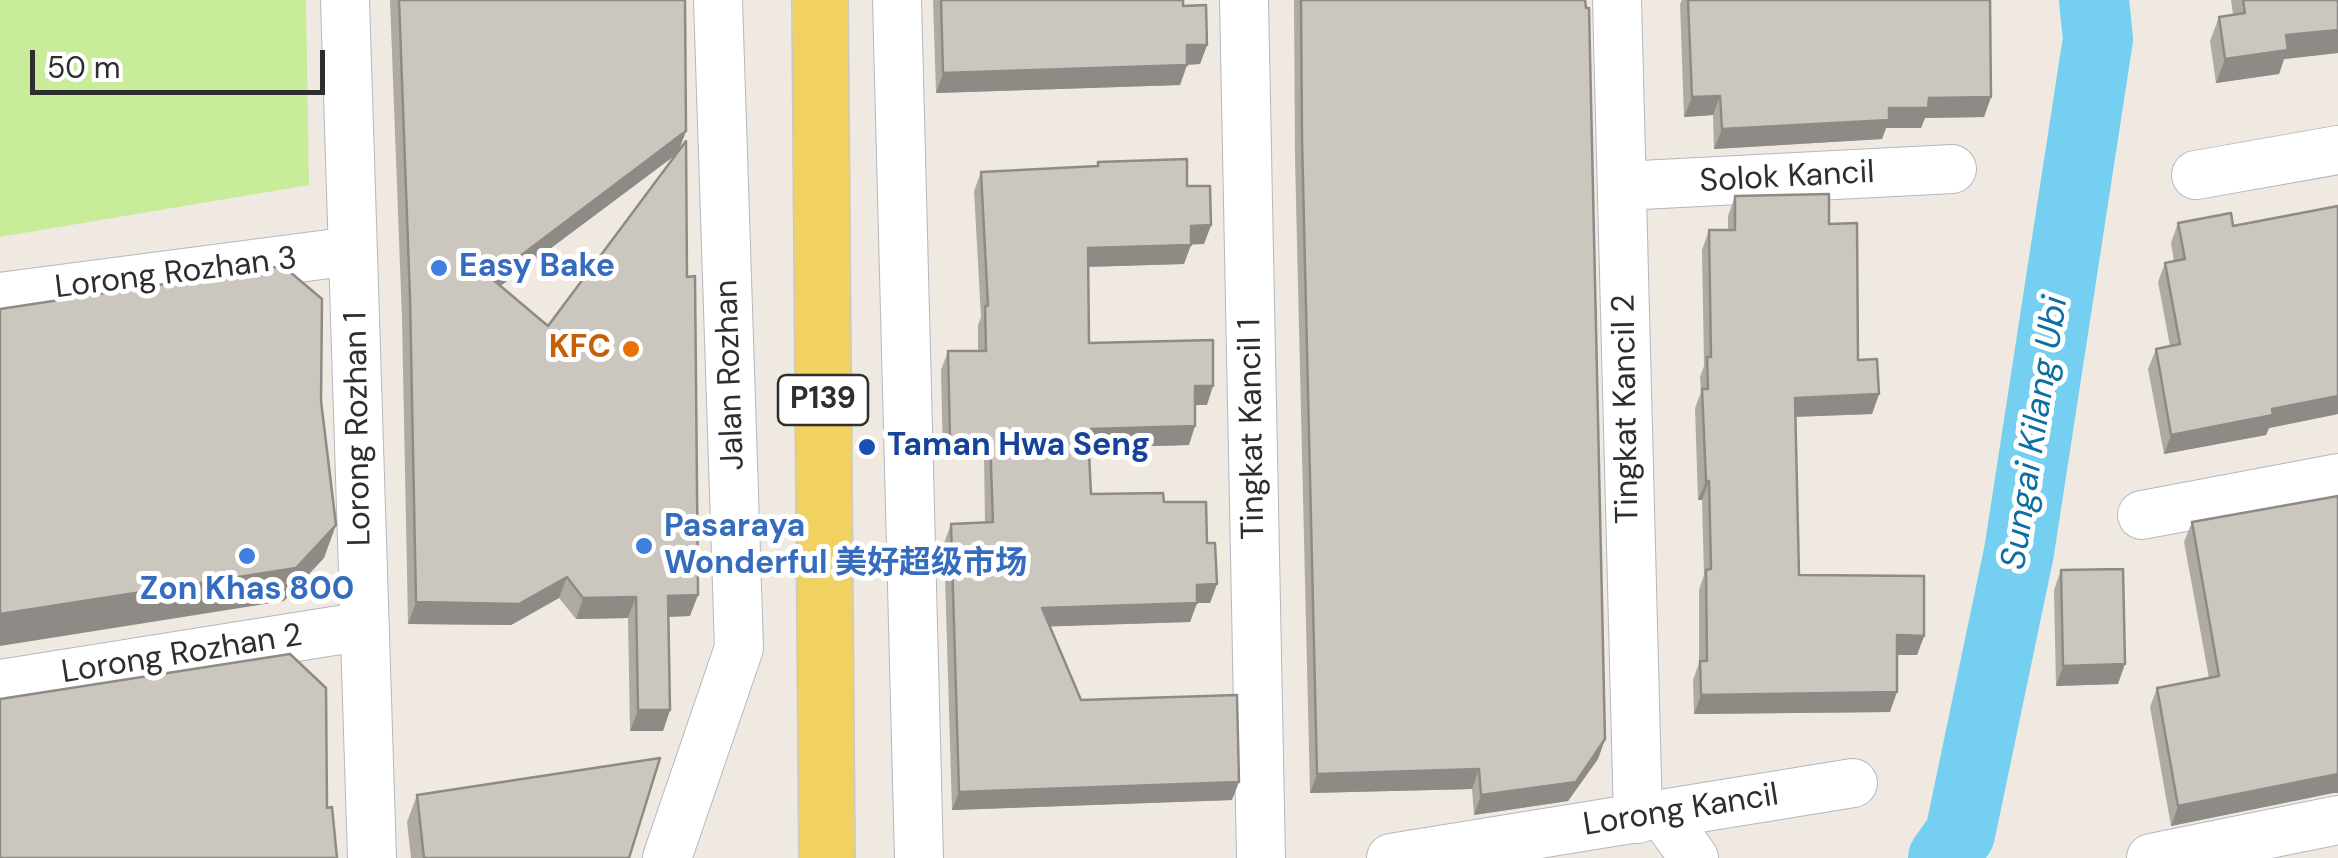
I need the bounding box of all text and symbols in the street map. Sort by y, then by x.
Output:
scale bar [35,30,330,92]
text: 50 m [47,48,121,87]
street label: Solok Kancil [1699,154,1875,202]
street label: Lorong Rozhan 3 [53,240,299,308]
place label: Easy Bake [459,249,615,287]
marker: Easy Bake [428,257,450,279]
street label: Jalan Rozhan [708,279,754,471]
water label: Sungai Kilang Ubi [1994,293,2078,573]
street label: Tingkat Kancil 2 [1606,294,1648,524]
street label: Lorong Rozhan 1 [338,311,380,547]
street label: Tingkat Kancil 1 [1232,318,1274,540]
place label: KFC [549,330,611,368]
marker: KFC [620,338,642,360]
road number: P139 [778,375,868,425]
place label: Taman Hwa Seng [887,428,1150,466]
marker: Taman Hwa Seng [856,436,878,458]
place label: Pasaraya Wonderful 美好超级市场 [664,509,1027,584]
marker: Pasaraya Wonderful 美好超级市场 [633,535,655,557]
marker: Zon Khas 800 [236,545,258,567]
place label: Zon Khas 800 [140,572,354,610]
street label: Lorong Rozhan 2 [59,617,305,693]
street label: Lorong Kancil [1581,777,1781,845]

